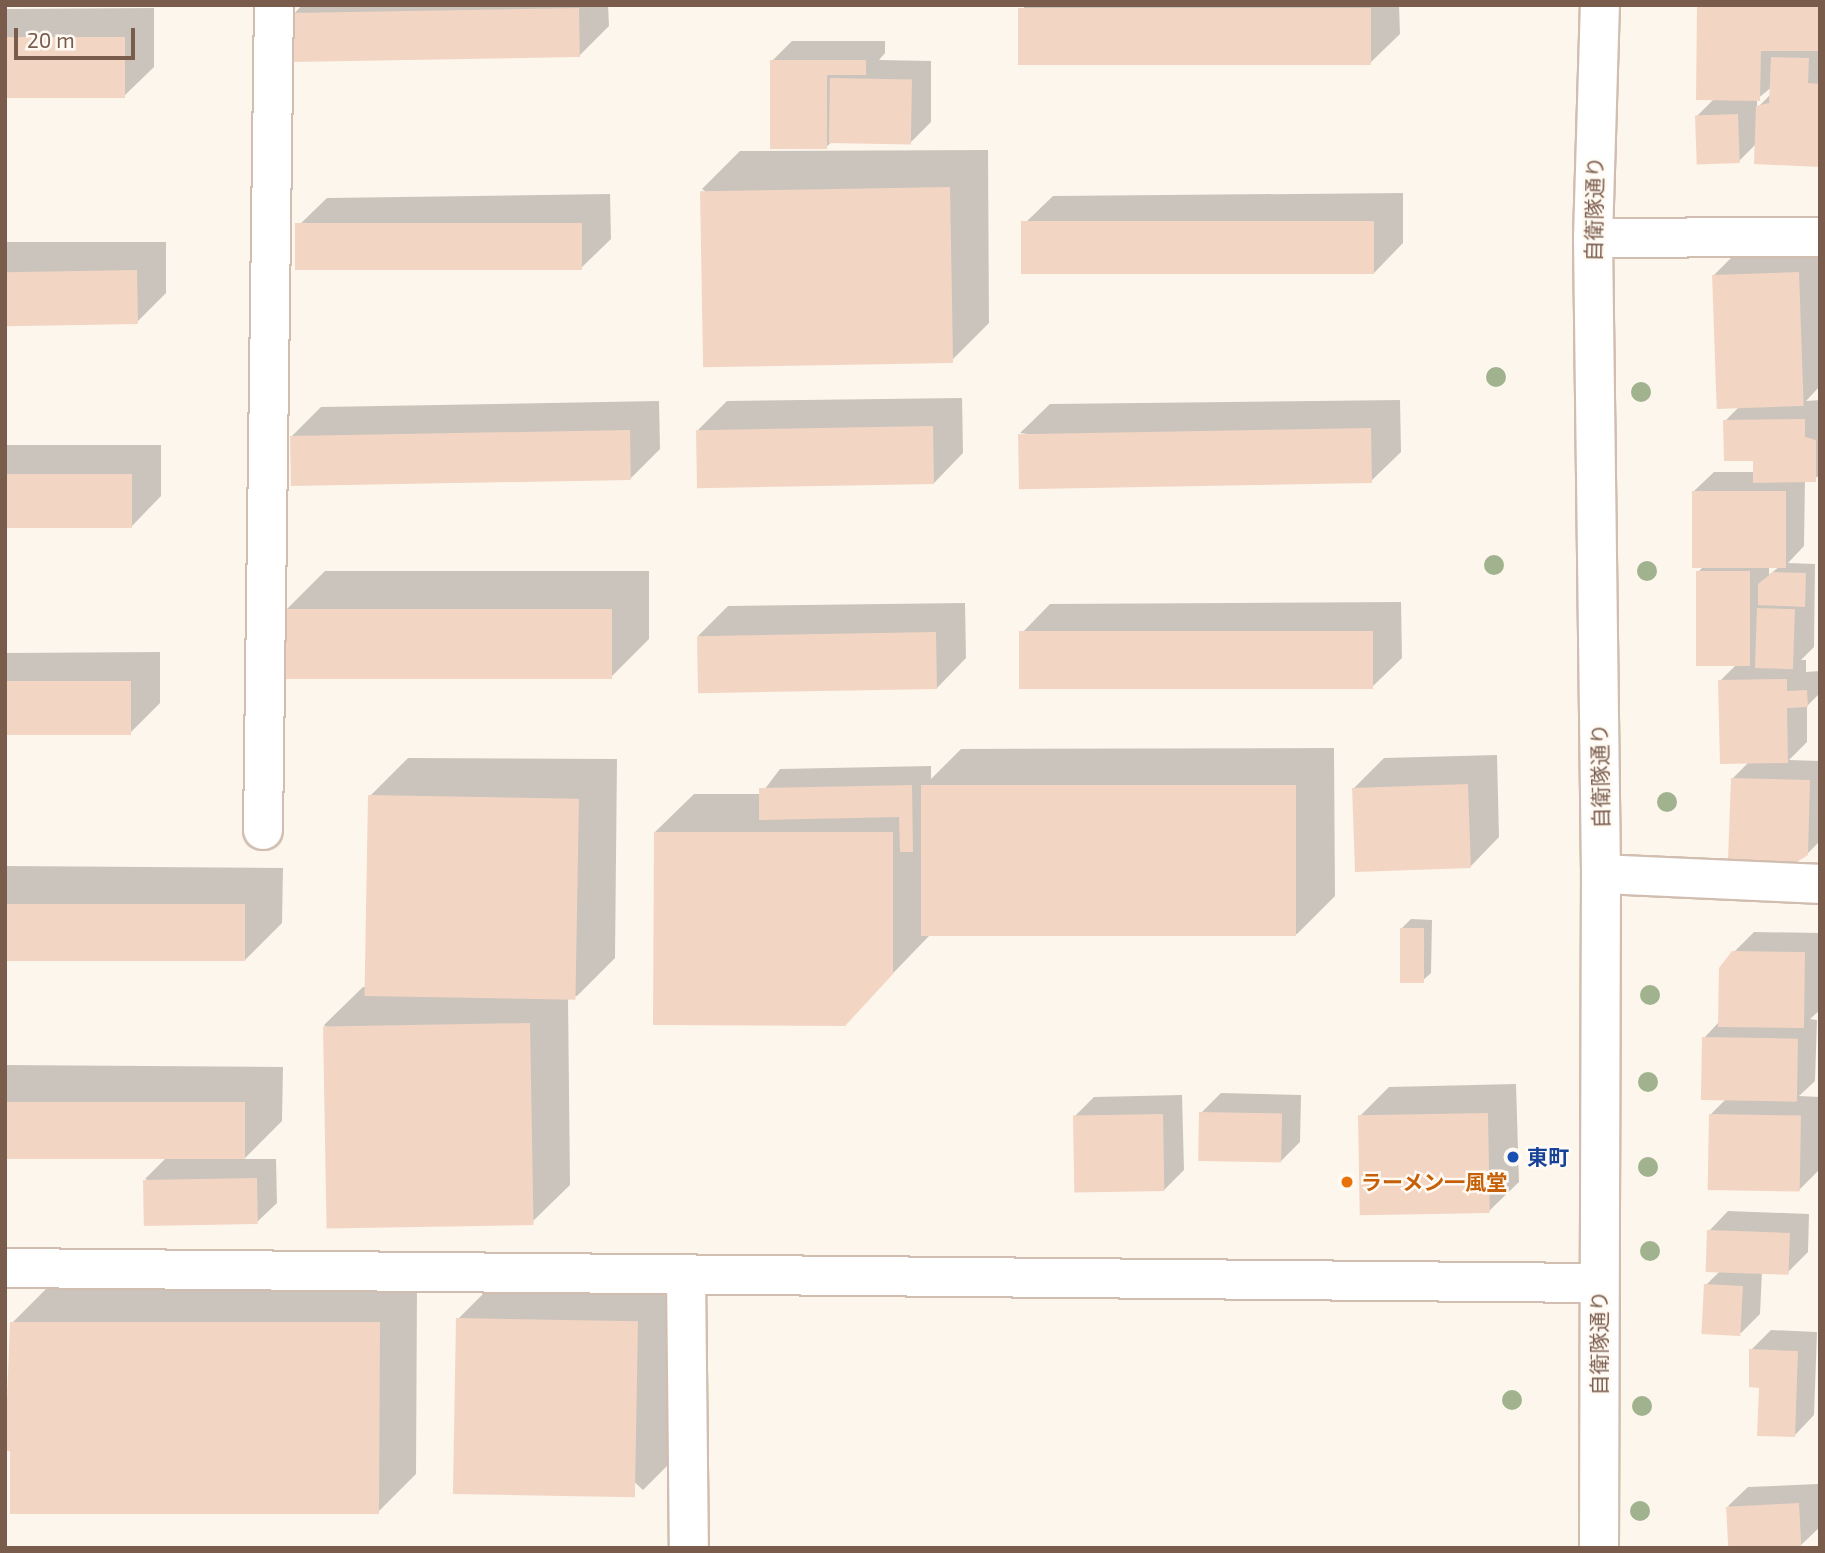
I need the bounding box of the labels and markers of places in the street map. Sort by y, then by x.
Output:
place label: 東町 [1527,1144,1569,1170]
marker: 東町 [1505,1149,1521,1165]
place label: ラーメン一風堂 [1361,1169,1508,1195]
marker: ラーメン一風堂 [1339,1174,1355,1190]

